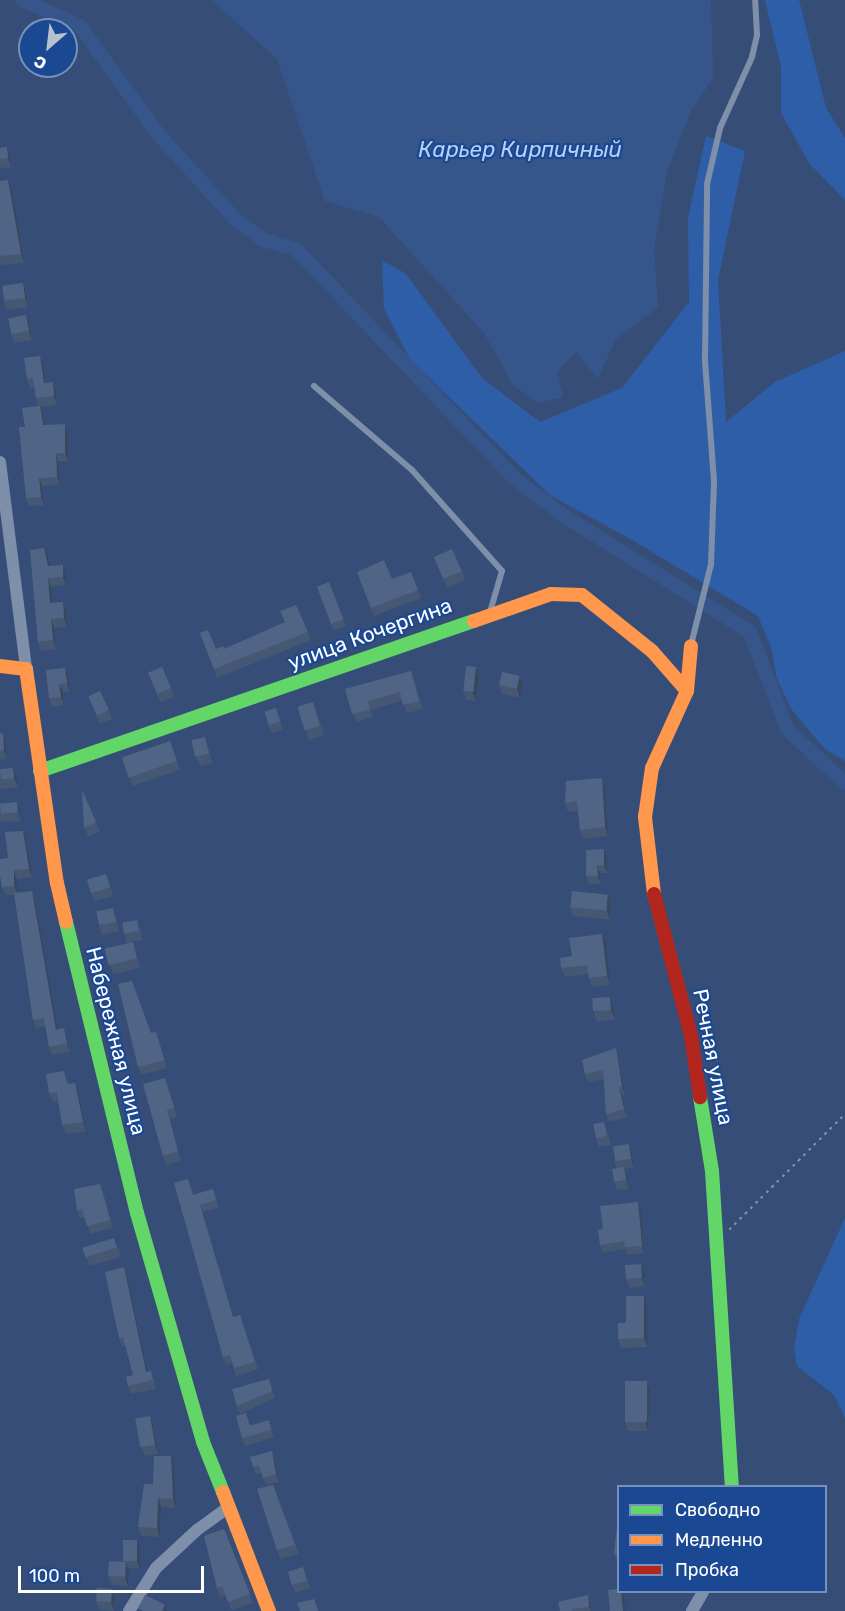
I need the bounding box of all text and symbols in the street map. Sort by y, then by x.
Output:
north arrow [18,18,78,78]
text: С [31,52,50,74]
water label: Карьер Кирпичный [418,137,622,163]
street label: улица Кочергина [285,593,455,675]
street label: Набережная улица [80,944,152,1138]
street label: Речная улица [687,987,739,1127]
legend [617,1485,827,1593]
text: Свободно [675,1499,760,1521]
text: Медленно [675,1529,763,1551]
scale bar [21,1554,207,1592]
text: Пробка [675,1559,739,1581]
text: 100 m [29,1565,80,1587]

